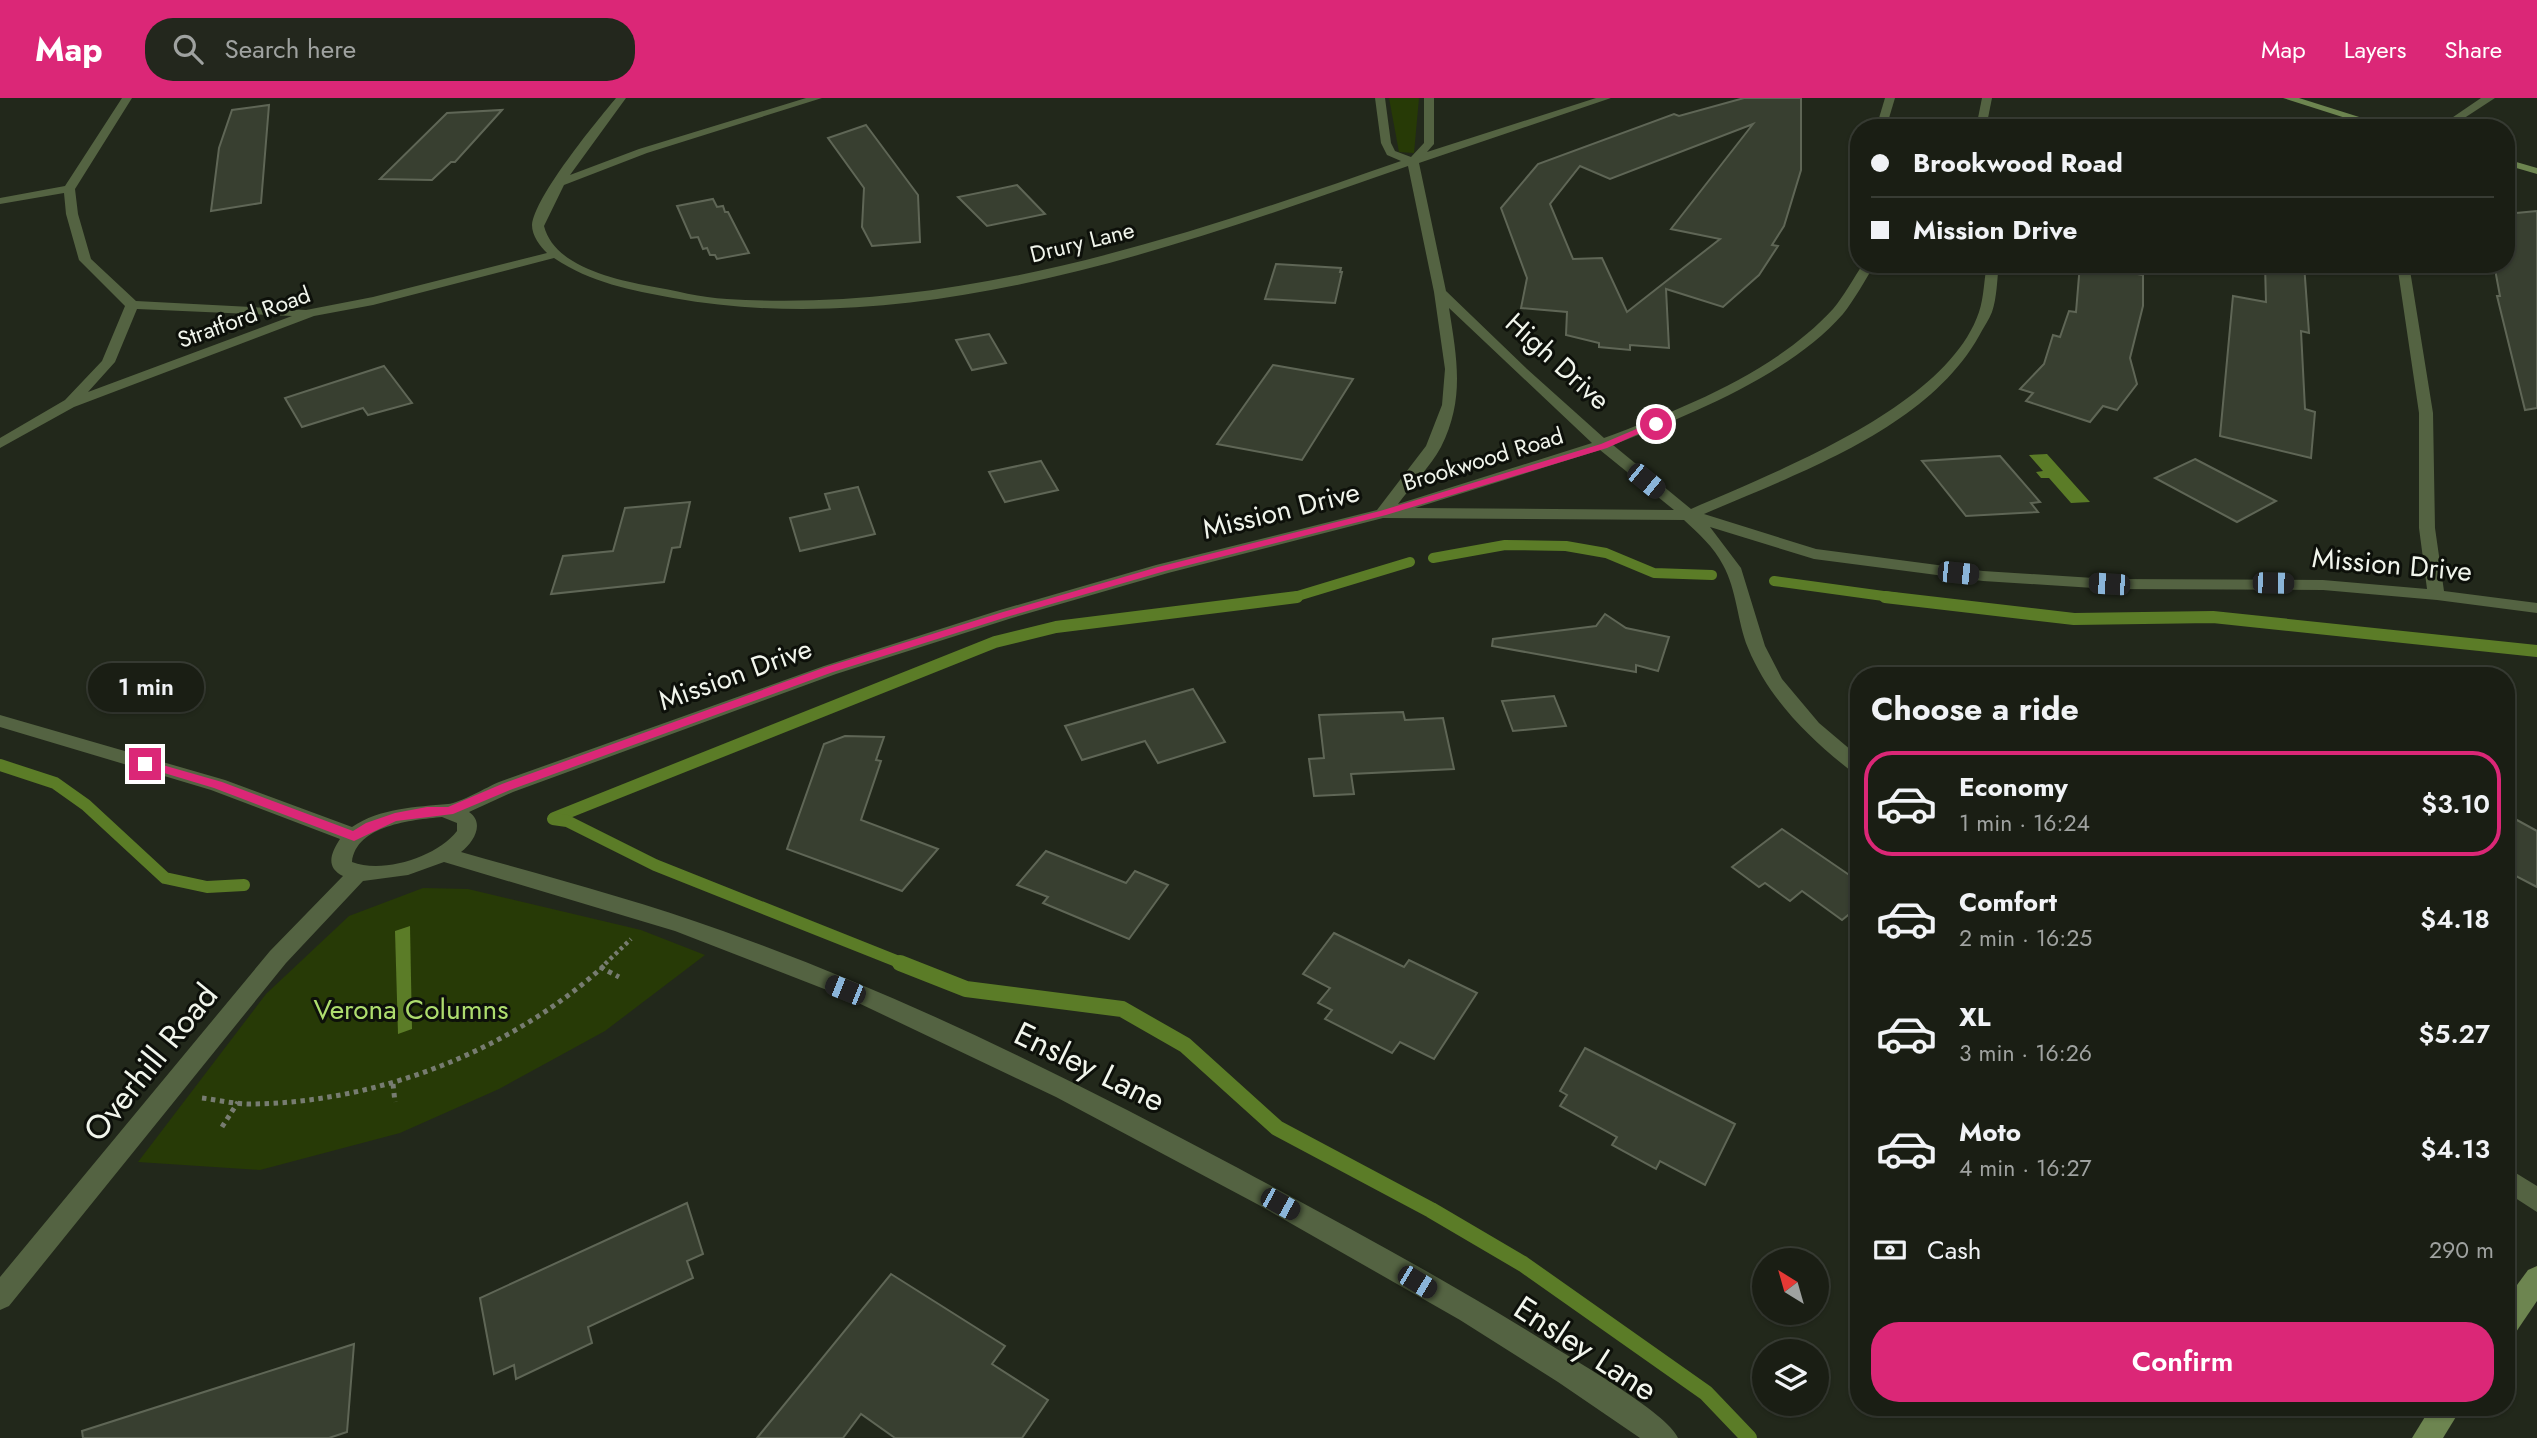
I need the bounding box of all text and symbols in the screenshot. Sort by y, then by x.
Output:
search box [145,18,635,81]
text: Map [35,26,103,73]
icon: search [169,30,207,68]
text: Search here [225,30,356,68]
text: Map [2261,32,2306,67]
text: Layers [2344,32,2406,67]
text: Share [2444,32,2502,67]
text: Brookwood Road [1913,144,2123,182]
text: Mission Drive [1913,211,2077,249]
street label: Drury Lane [1026,213,1138,271]
street label: Stratford Road [173,277,315,357]
street label: High Drive [1496,303,1619,420]
route start [1640,408,1672,440]
street label: Brookwood Road [1399,418,1567,500]
car [1624,460,1669,502]
street label: Mission Drive [1198,471,1364,550]
street label: Mission Drive [2310,537,2474,592]
car [1937,560,1980,586]
car [2088,572,2131,596]
car [2252,572,2295,594]
street label: Mission Drive [653,628,818,721]
callout: 1 min [87,662,203,712]
text: 1 min [118,670,174,704]
text: Choose a ride [1871,686,2079,732]
route end [129,748,161,780]
text: Economy [1959,768,2068,806]
icon: car [1875,772,1938,835]
text: $3.10 [2421,785,2490,823]
text: 1 min · 16:24 [1959,806,2090,840]
text: Comfort [1959,883,2057,921]
icon: car [1875,887,1938,950]
text: $4.18 [2420,900,2490,938]
text: 2 min · 16:25 [1959,921,2092,955]
car [822,972,869,1008]
street label: Overhill Road [72,973,229,1151]
park label: Verona Columns [313,989,509,1030]
text: XL [1959,998,1991,1036]
icon: car [1875,1002,1938,1065]
street label: Ensley Lane [1007,1010,1173,1123]
text: $5.27 [2418,1015,2490,1053]
text: 3 min · 16:26 [1959,1036,2092,1070]
text: Moto [1959,1113,2021,1151]
icon: car [1875,1117,1938,1180]
text: $4.13 [2420,1130,2490,1168]
text: 4 min · 16:27 [1959,1151,2092,1185]
car [1257,1185,1304,1223]
icon: cash [1871,1231,1909,1269]
text: Cash [1927,1231,1981,1269]
text: 290 m [2429,1233,2494,1267]
north arrow [1752,1248,1829,1325]
map controls [1752,1248,1829,1416]
car [1394,1262,1441,1302]
street label: Ensley Lane [1505,1285,1667,1412]
button: Confirm [1871,1322,2494,1402]
button: layers [1752,1339,1829,1416]

